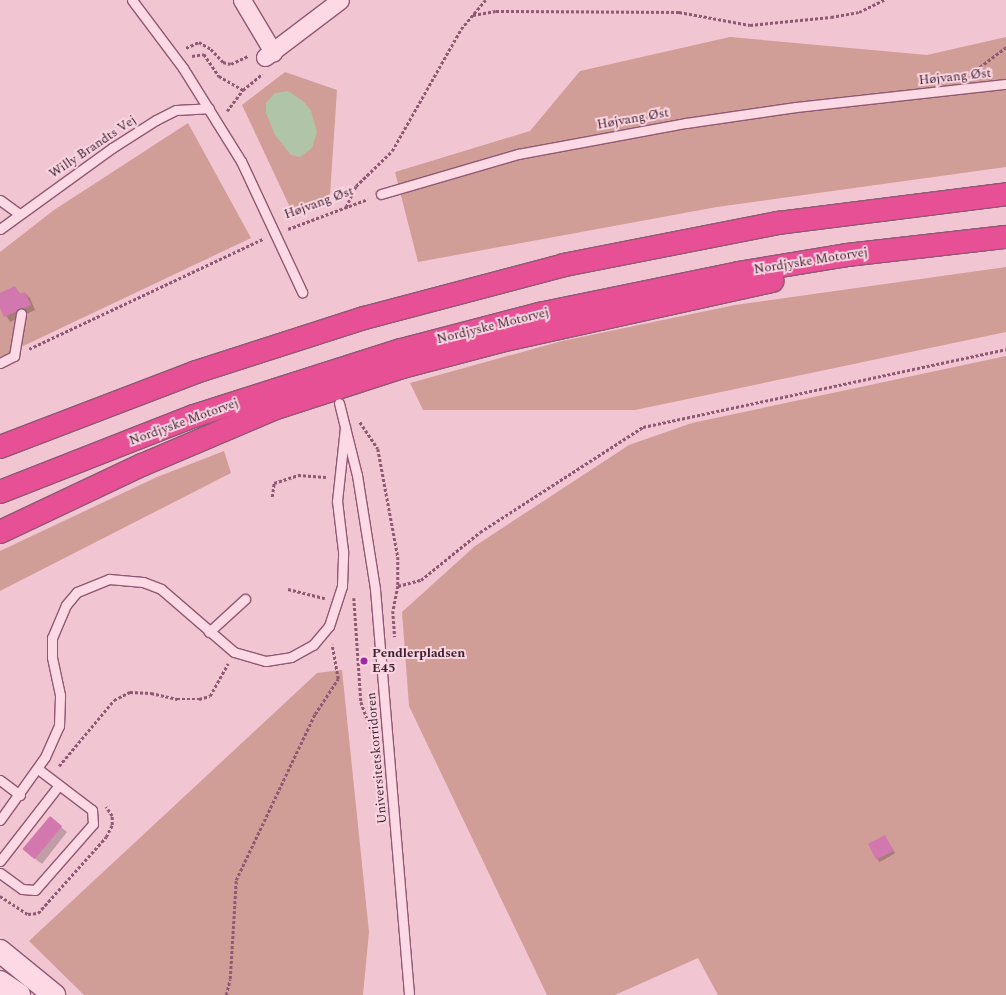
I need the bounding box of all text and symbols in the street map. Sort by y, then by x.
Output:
street label: Højvang Øst [918,65,992,89]
street label: Højvang Øst [596,105,670,133]
street label: Willy Brandts Vej [46,112,140,182]
street label: Højvang Øst [282,183,356,223]
street label: Nordjyske Motorvej [753,244,869,278]
street label: Nordjyske Motorvej [435,304,551,348]
street label: Nordjyske Motorvej [127,395,241,449]
place label: Pendlerpladsen E45 [372,646,465,677]
marker: Pendlerpladsen E45 [359,656,369,666]
street label: Universitetskorridoren [363,692,391,824]

